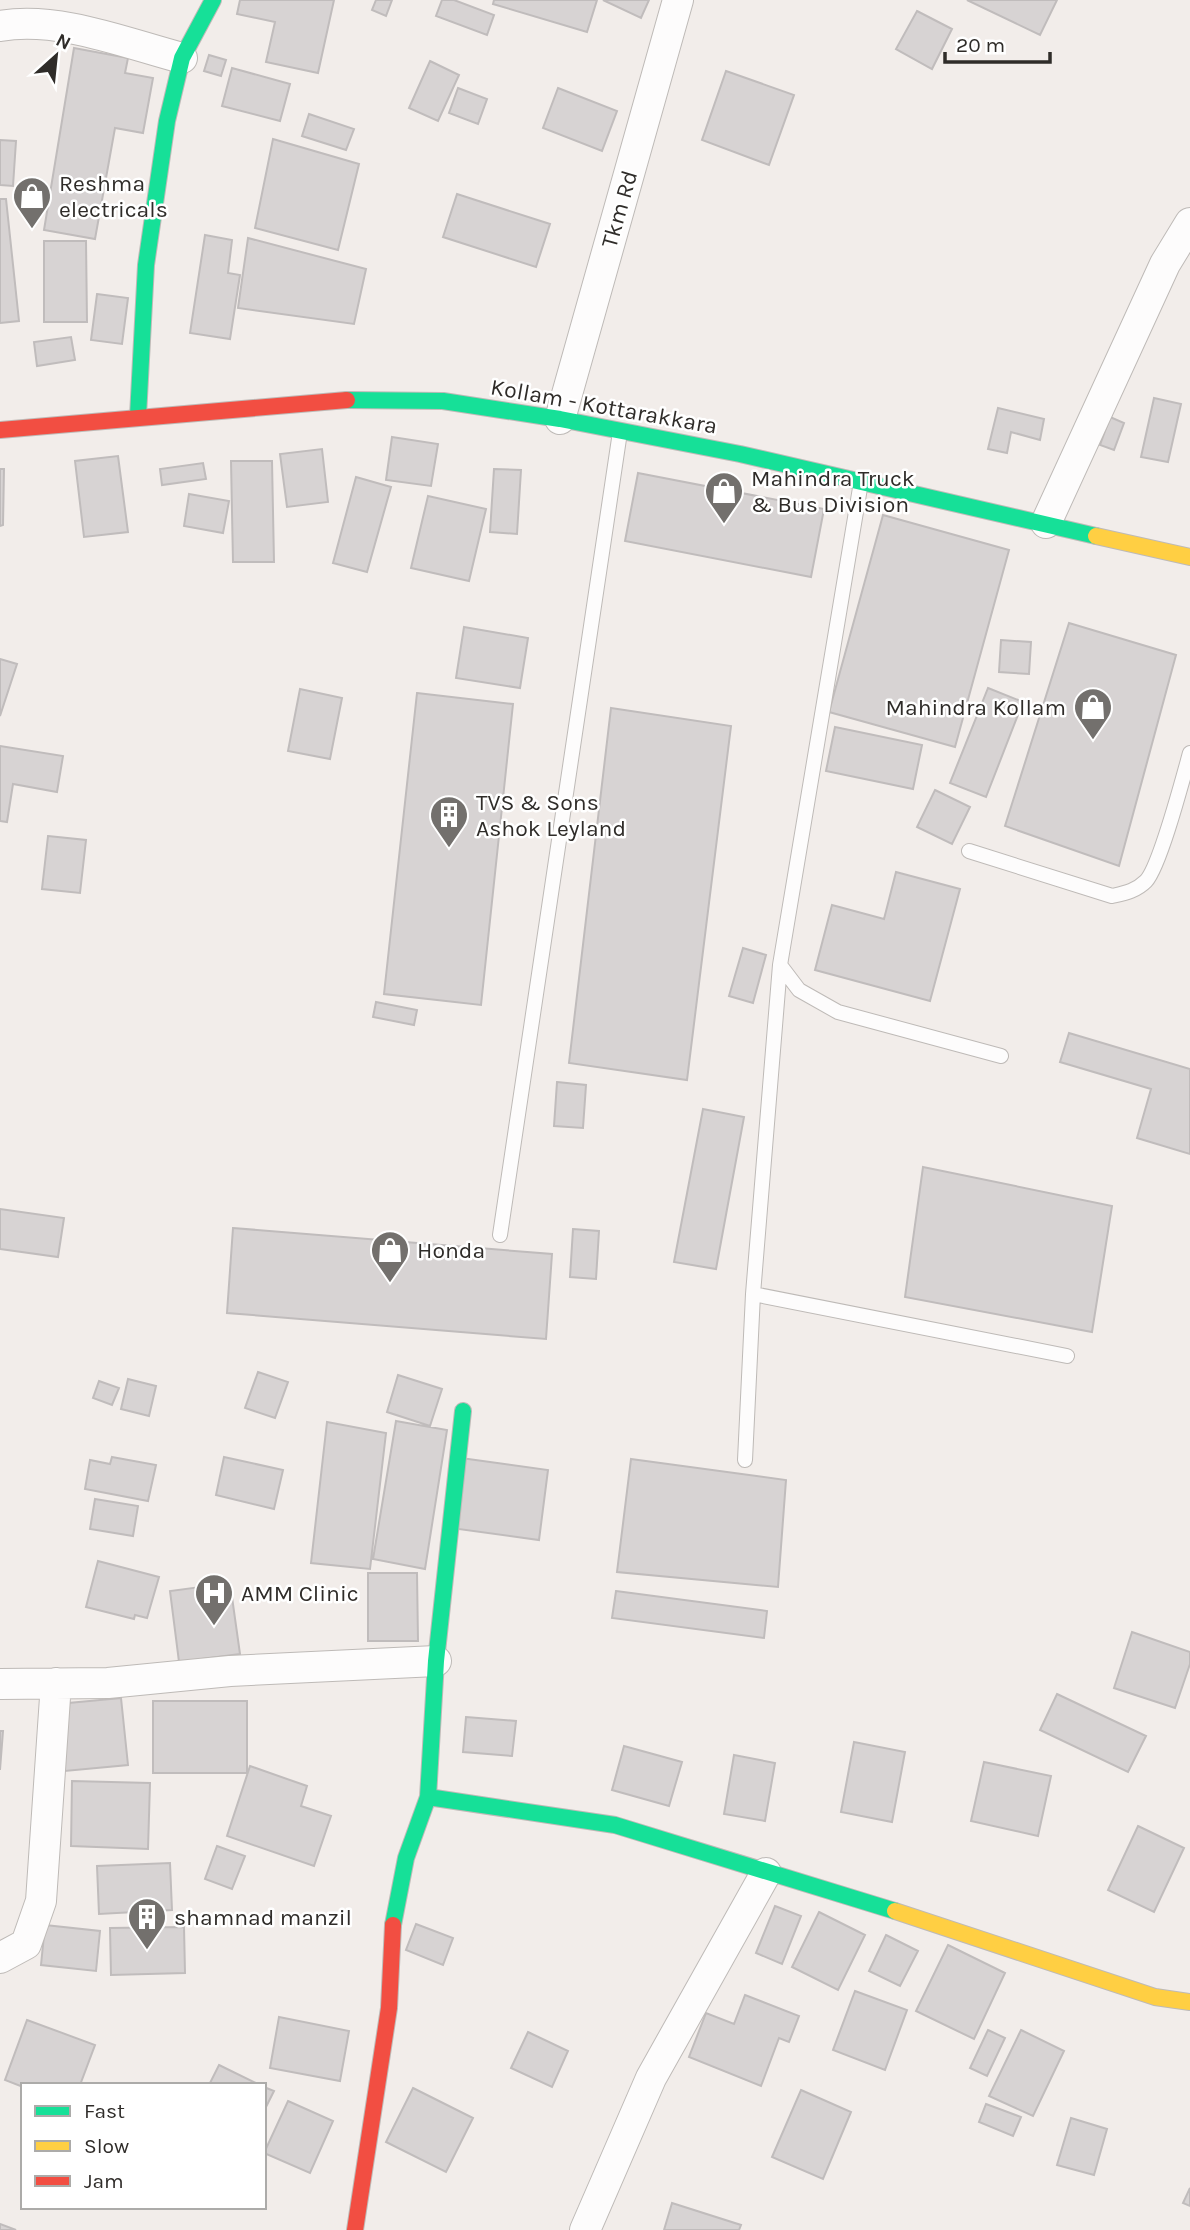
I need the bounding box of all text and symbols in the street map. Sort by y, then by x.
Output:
north arrow [21,21,91,91]
scale bar [945,21,1050,65]
text: N [52,29,74,55]
text: 20 m [956,33,1005,57]
street label: Tkm Rd [596,167,643,251]
place label: Reshma electricals [59,170,168,223]
shop icon: Reshma electricals [11,175,53,230]
street label: Kollam - Kottarakkara [489,373,719,440]
place label: Mahindra Truck & Bus Division [751,465,915,518]
shop icon: Mahindra Truck & Bus Division [703,470,745,525]
shop icon: Mahindra Kollam [1072,686,1114,741]
place label: Mahindra Kollam [886,694,1066,721]
place label: TVS & Sons Ashok Leyland [476,789,626,842]
building icon: TVS & Sons Ashok Leyland [428,794,470,849]
shop icon: Honda [369,1229,411,1284]
place label: Honda [417,1237,485,1264]
hospital icon: AMM Clinic [193,1572,235,1627]
place label: AMM Clinic [241,1580,359,1607]
building icon: shamnad manzil [126,1896,168,1951]
place label: shamnad manzil [174,1904,352,1931]
legend [21,2083,266,2209]
text: Fast [84,2099,125,2123]
text: Slow [84,2134,129,2158]
text: Jam [84,2169,124,2193]

